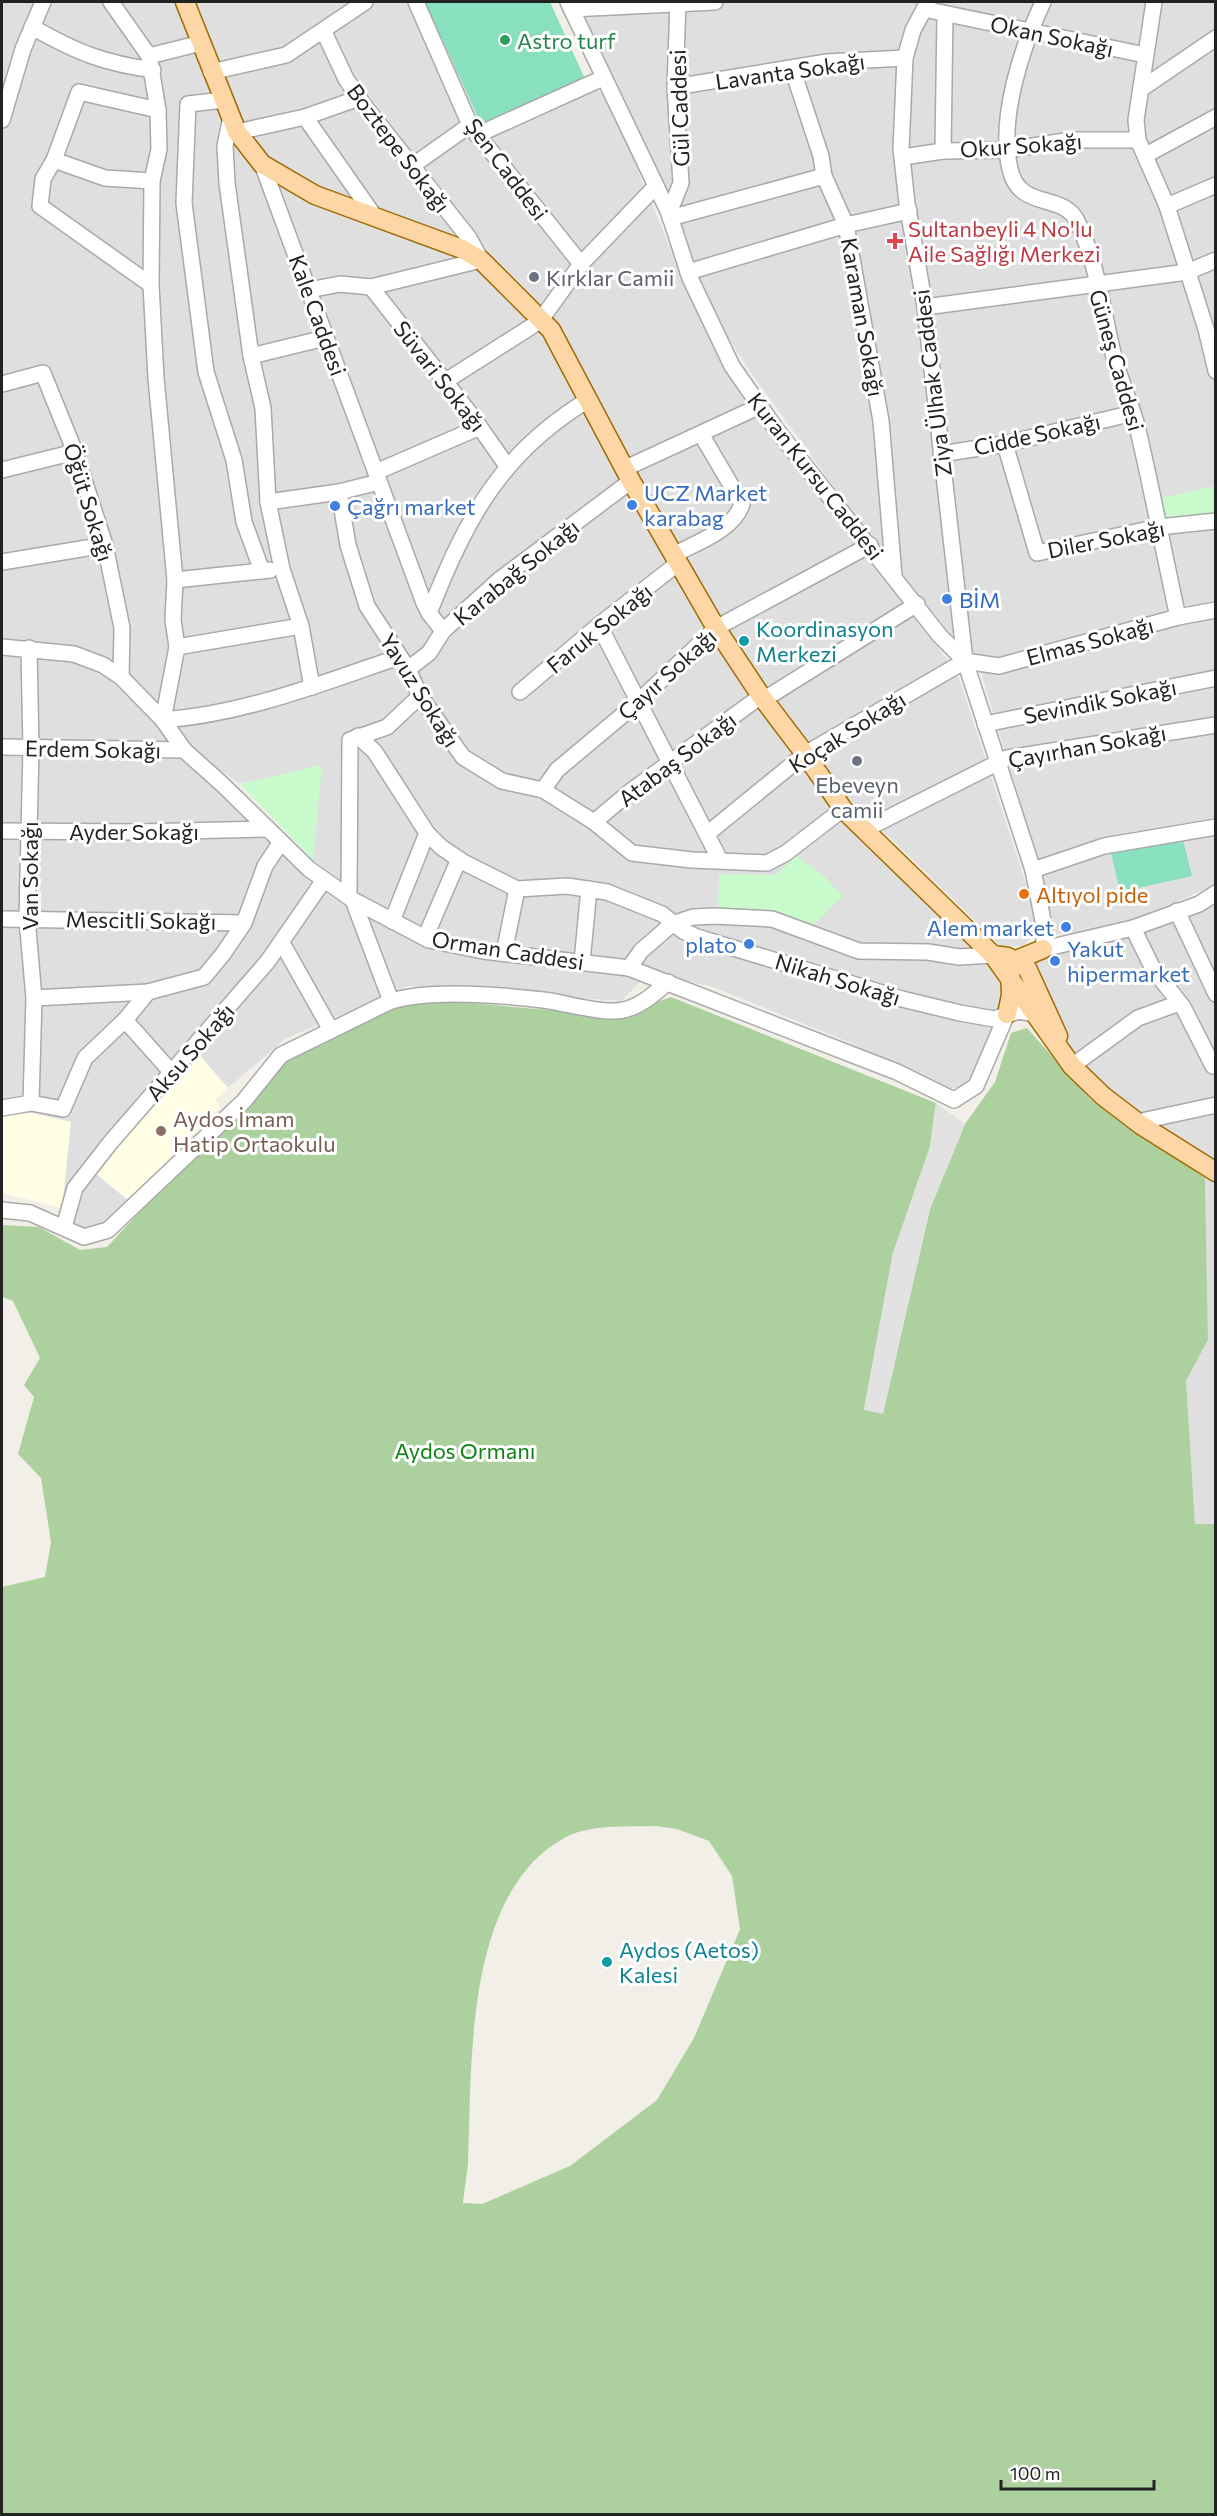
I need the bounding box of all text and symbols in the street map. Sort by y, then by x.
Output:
street label: Okan Sokağı [988,10,1116,62]
place label: Astro turf [517,27,616,54]
marker: Astro turf [498,33,512,47]
street label: Lavanta Sokağı [713,47,867,95]
street label: Gül Caddesi [663,49,695,167]
street label: Boztepe Sokağı [342,78,456,218]
street label: Şen Caddesi [460,113,554,225]
street label: Okur Sokağı [959,127,1083,163]
place label: Sultanbeyli 4 No'lu Aile Sağlığı Merkezi [908,215,1101,267]
marker: Sultanbeyli 4 No'lu Aile Sağlığı Merkezi [886,232,904,250]
street label: Karaman Sokağı [836,235,890,399]
street label: Kale Caddesi [284,251,352,379]
place label: Kırklar Camii [546,264,674,291]
marker: Kırklar Camii [527,270,541,284]
street label: Güneş Caddesi [1084,286,1150,434]
street label: Ziya Ülhak Caddesi [907,288,957,478]
street label: Süvari Sokağı [388,315,492,437]
street label: Kuran Kursu Caddesi [742,387,890,565]
street label: Cidde Sokağı [971,407,1103,461]
street label: Öğüt Sokağı [58,439,120,565]
place label: UCZ Market karabag [644,479,767,531]
place label: Çağrı market [347,493,476,520]
marker: UCZ Market karabag [625,498,639,512]
marker: Çağrı market [328,499,342,513]
street label: Karabağ Sokağı [448,513,584,631]
street label: Diler Sokağı [1045,514,1167,564]
street label: Faruk Sokağı [541,577,657,679]
place label: BİM [959,586,1000,613]
marker: BİM [940,592,954,606]
street label: Elmas Sokağı [1023,611,1157,671]
place label: Koordinasyon Merkezi [756,615,894,667]
street label: Çayır Sokağı [612,623,722,725]
street label: Yavuz Sokağı [374,628,466,752]
marker: Koordinasyon Merkezi [737,634,751,648]
street label: Sevindik Sokağı [1021,673,1179,729]
street label: Koçak Sokağı [784,685,910,779]
street label: Atabaş Sokağı [613,706,741,812]
street label: Çayırhan Sokağı [1006,719,1168,773]
street label: Erdem Sokağı [25,734,161,764]
marker: Ebeveyn camii [850,754,864,768]
place label: Ebeveyn camii [815,771,899,823]
street label: Ayder Sokağı [69,818,199,845]
street label: Van Sokağı [16,821,43,931]
place label: Altıyol pide [1036,881,1148,908]
marker: Altıyol pide [1017,887,1031,901]
street label: Mescitli Sokağı [65,905,217,935]
place label: Alem market [927,914,1054,941]
marker: Alem market [1059,920,1073,934]
street label: Orman Caddesi [430,925,586,975]
place label: plato [685,931,737,958]
place label: Yakut hipermarket [1067,935,1190,987]
marker: plato [742,937,756,951]
street label: Nikah Sokağı [772,947,904,1011]
marker: Yakut hipermarket [1048,954,1062,968]
street label: Aksu Sokağı [140,998,240,1106]
place label: Aydos İmam Hatip Ortaokulu [173,1105,335,1157]
marker: Aydos İmam Hatip Ortaokulu [154,1124,168,1138]
park label: Aydos Ormanı [394,1437,536,1464]
place label: Aydos (Aetos) Kalesi [619,1936,759,1988]
marker: Aydos (Aetos) Kalesi [600,1955,614,1969]
scale bar [1001,2453,1154,2491]
text: 100 m [1010,2462,1060,2484]

